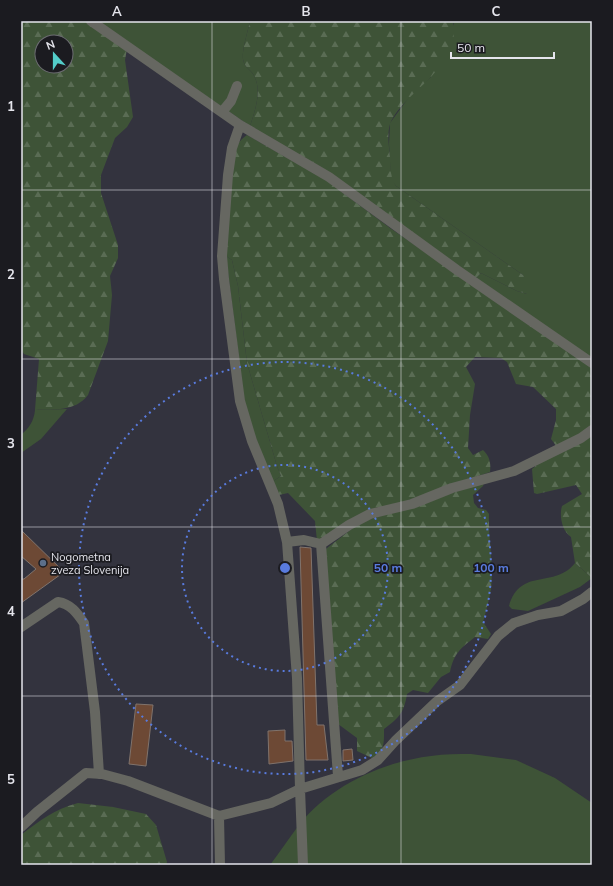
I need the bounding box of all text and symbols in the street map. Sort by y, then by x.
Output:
text: A [112,3,122,19]
text: B [302,3,311,19]
text: C [492,3,501,19]
north arrow [34,34,74,74]
scale bar [451,34,554,60]
text: N [44,37,57,53]
text: 50 m [457,40,485,55]
text: 1 [7,98,15,114]
text: 2 [7,266,15,282]
text: 3 [7,435,15,451]
place label: Nogometna zveza Slovenija [51,550,129,577]
marker: Nogometna zveza Slovenija [38,558,48,568]
text: 50 m [374,560,402,575]
text: 100 m [473,560,509,575]
centre of rings [278,561,292,575]
text: 4 [7,603,15,619]
text: 5 [7,771,15,787]

